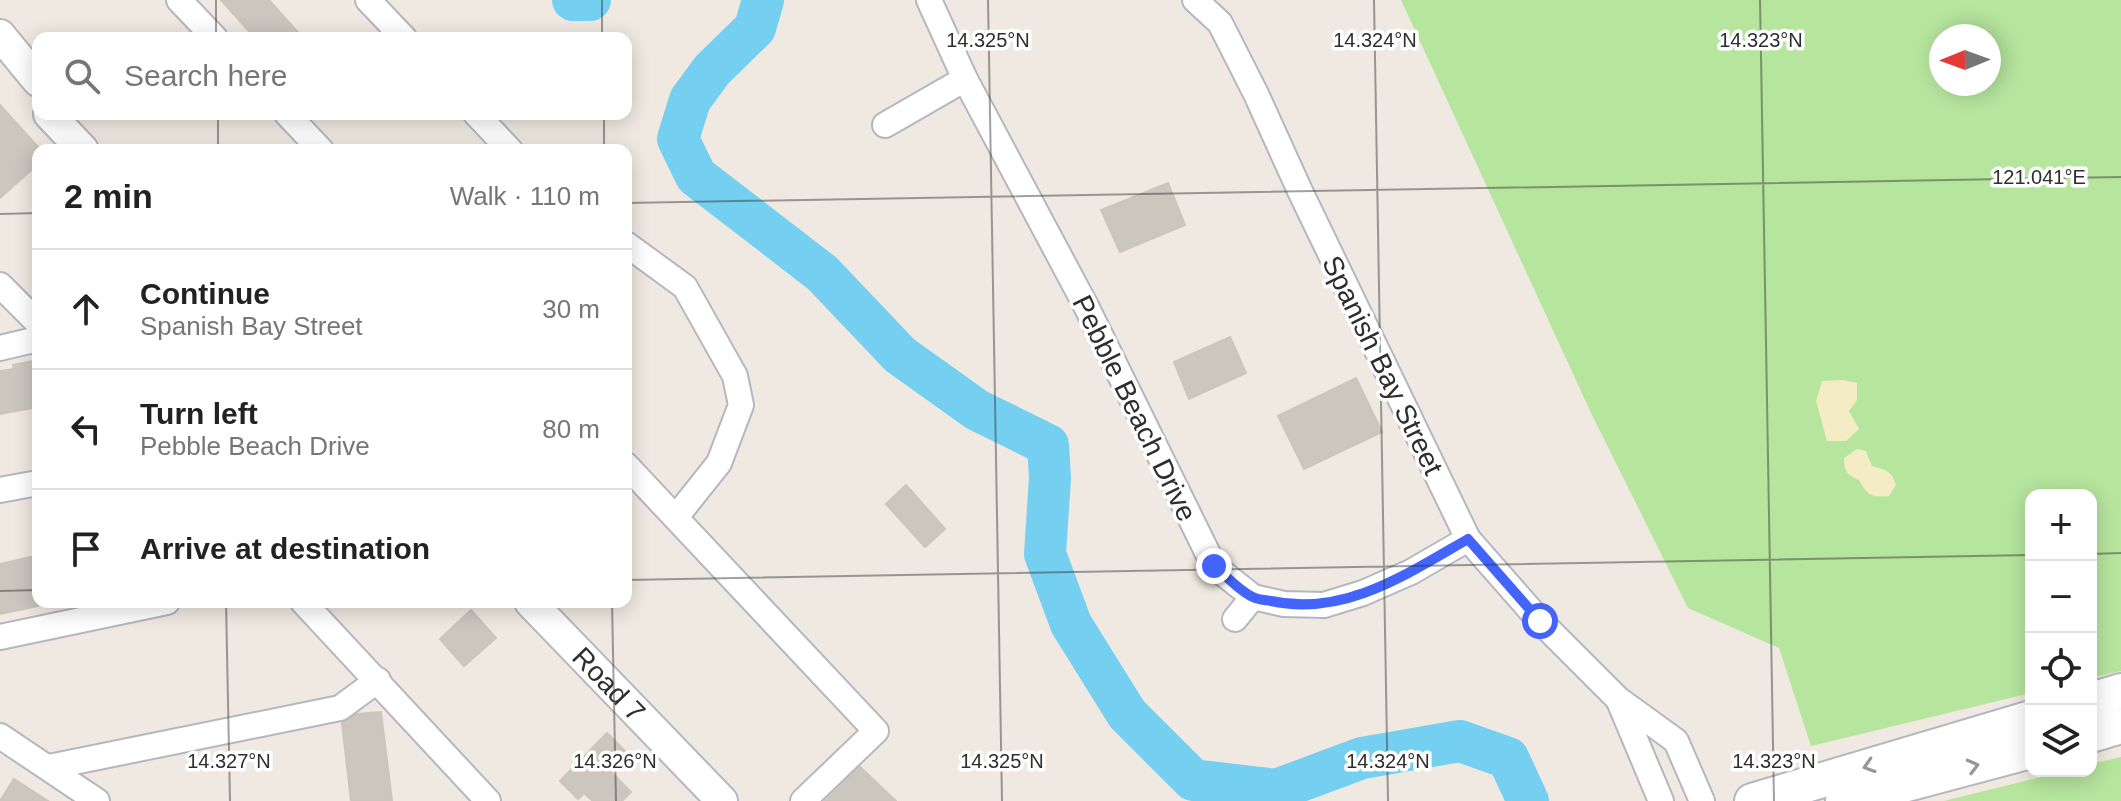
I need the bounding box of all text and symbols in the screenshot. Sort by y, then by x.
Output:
north arrow [1929,24,2001,96]
text: 14.325°N [946,29,1030,51]
text: 14.324°N [1333,29,1417,51]
text: 14.323°N [1719,29,1803,51]
search box [32,32,632,120]
icon: search [60,54,104,98]
text: Search here [124,59,287,92]
text: 121.041°E [1992,166,2086,188]
text: 2 min [64,177,153,215]
text: Walk · 110 m [450,181,600,211]
street label: Spanish Bay Street [1316,251,1449,480]
text: Continue [140,277,270,310]
icon: ahead [64,287,108,331]
street label: Pebble Beach Drive [1066,290,1203,526]
text: 30 m [542,294,600,324]
text: Spanish Bay Street [140,311,363,341]
text: Turn left [140,397,258,430]
icon: left [64,407,108,451]
text: 80 m [542,414,600,444]
text: Pebble Beach Drive [140,431,370,461]
map controls [2025,489,2097,777]
button: + [2025,489,2097,561]
icon: arrive [64,527,108,571]
text: Arrive at destination [140,532,430,565]
route end [1196,548,1232,584]
button: − [2025,561,2097,633]
route start [1522,603,1558,639]
button: locate [2025,633,2097,705]
street label: Road 7 [566,641,651,728]
button: layers [2025,705,2097,777]
text: 14.327°N [187,750,271,772]
text: 14.326°N [573,750,657,772]
text: 14.325°N [960,750,1044,772]
text: 14.324°N [1346,750,1430,772]
text: 14.323°N [1732,750,1816,772]
one-way arrow [1863,757,1876,773]
one-way arrow [1965,759,1979,776]

